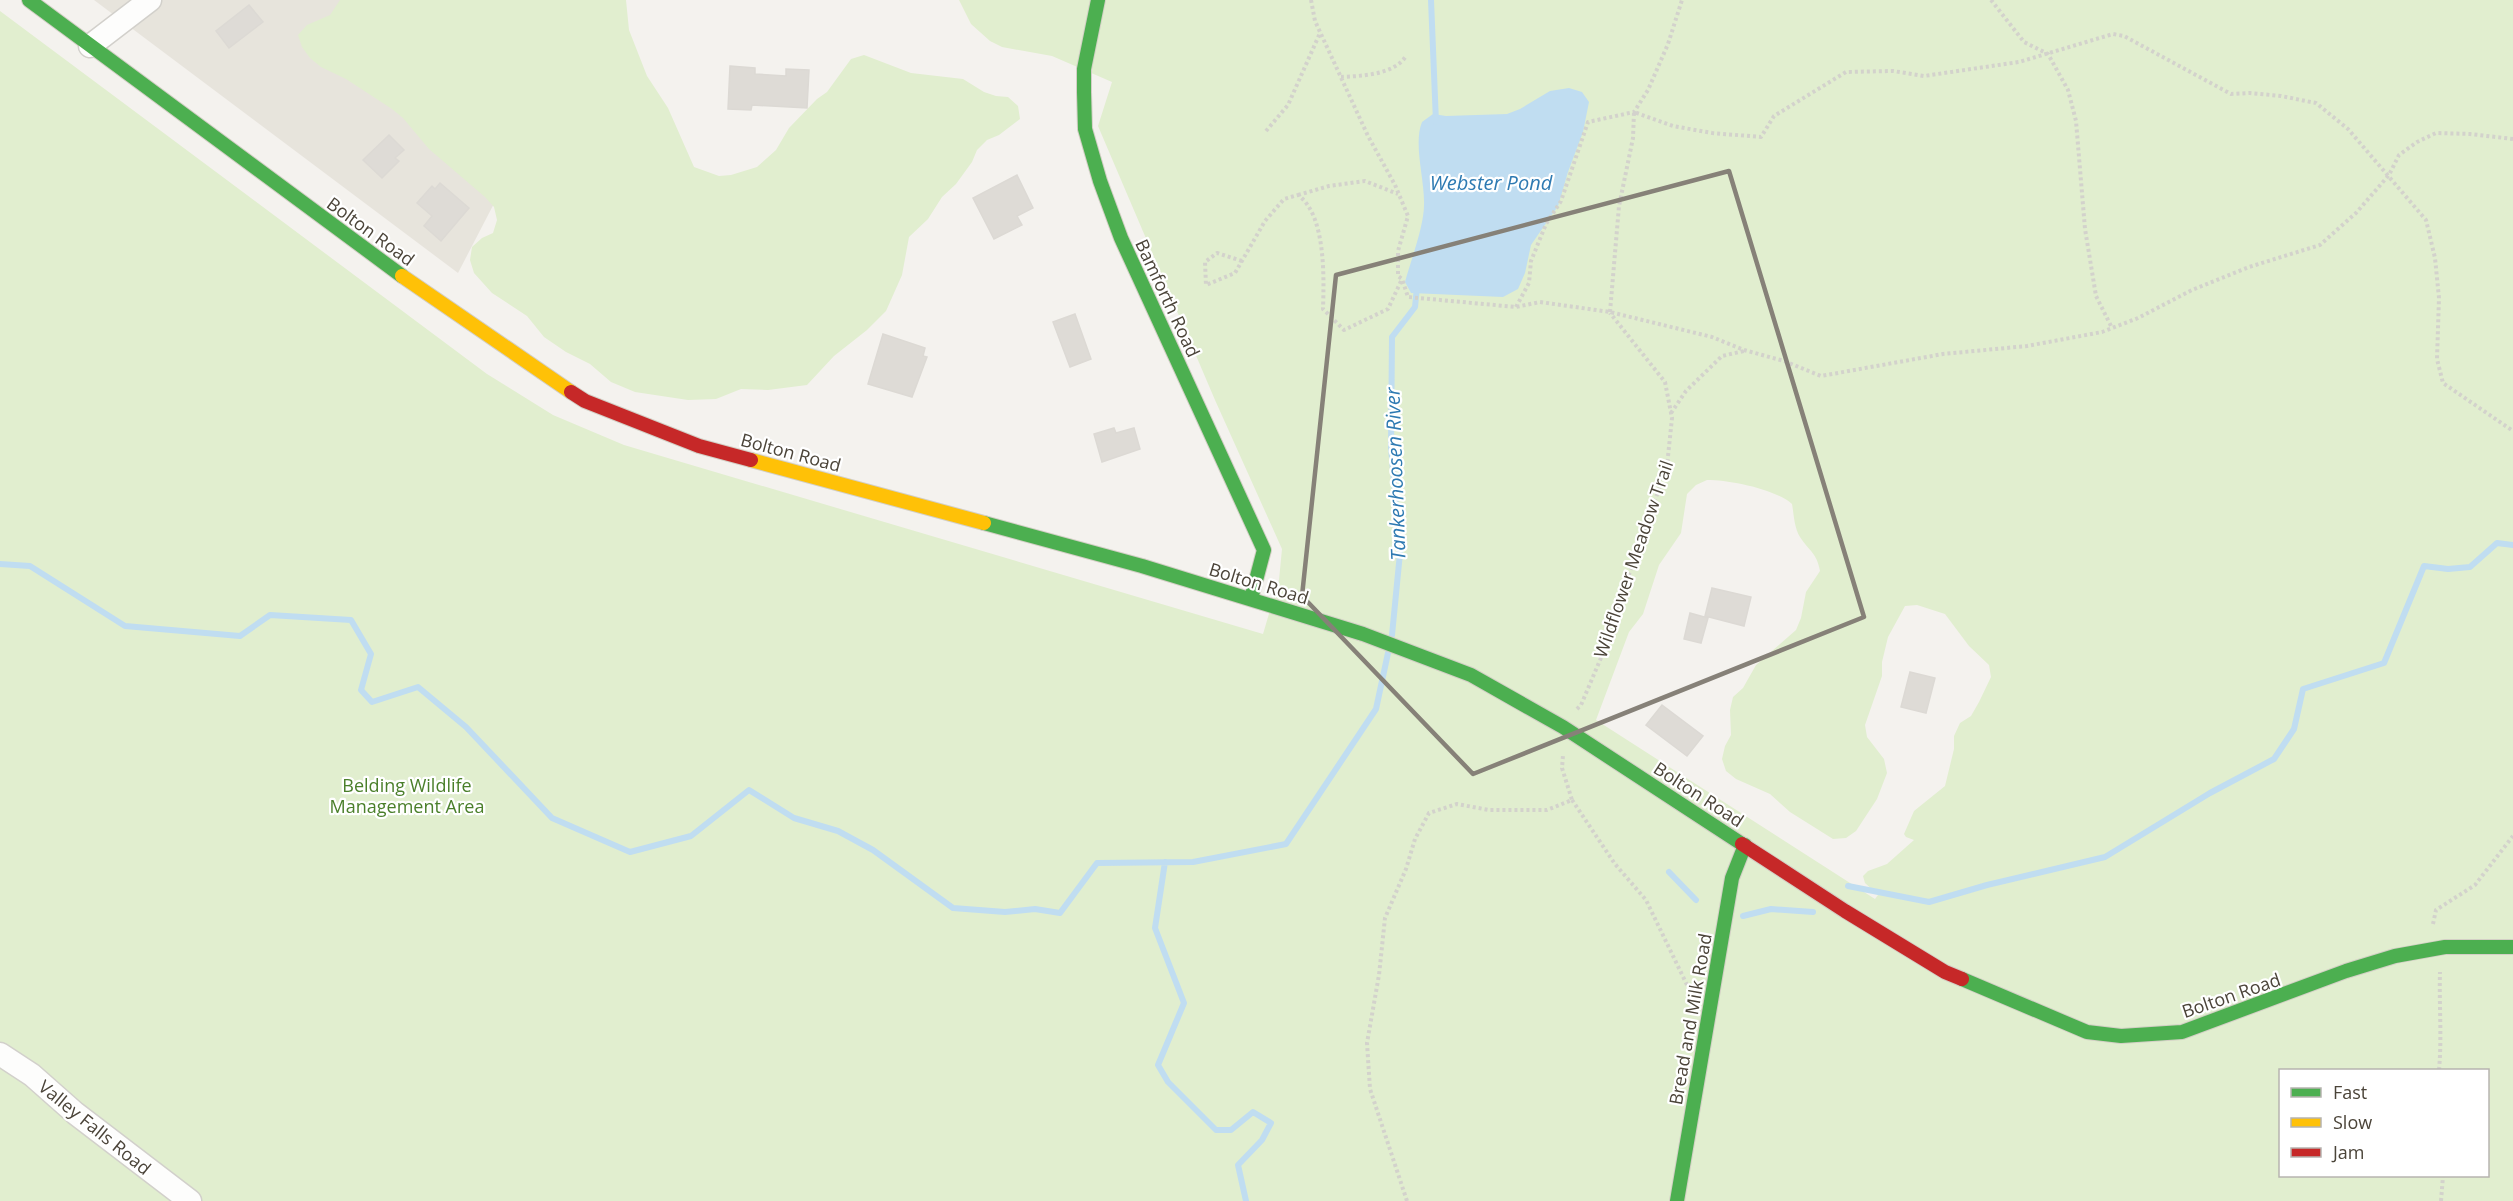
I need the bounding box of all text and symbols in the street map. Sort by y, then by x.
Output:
water label: Webster Pond [1430,169,1553,196]
street label: Bolton Road [322,191,420,271]
street label: Bamforth Road [1130,235,1206,361]
water label: Tankerhoosen River [1378,386,1412,561]
street label: Bolton Road [738,427,844,477]
street label: Wildflower Meadow Trail [1588,457,1678,661]
street label: Bolton Road [1206,556,1312,610]
street label: Bolton Road [1649,756,1749,832]
park label: Belding Wildlife Management Area [330,773,484,818]
street label: Bread and Milk Road [1663,931,1717,1107]
street label: Bolton Road [2178,967,2284,1023]
legend [2279,1069,2489,1177]
street label: Valley Falls Road [34,1074,156,1180]
text: Fast [2333,1080,2367,1104]
text: Slow [2333,1110,2372,1134]
text: Jam [2331,1140,2365,1164]

